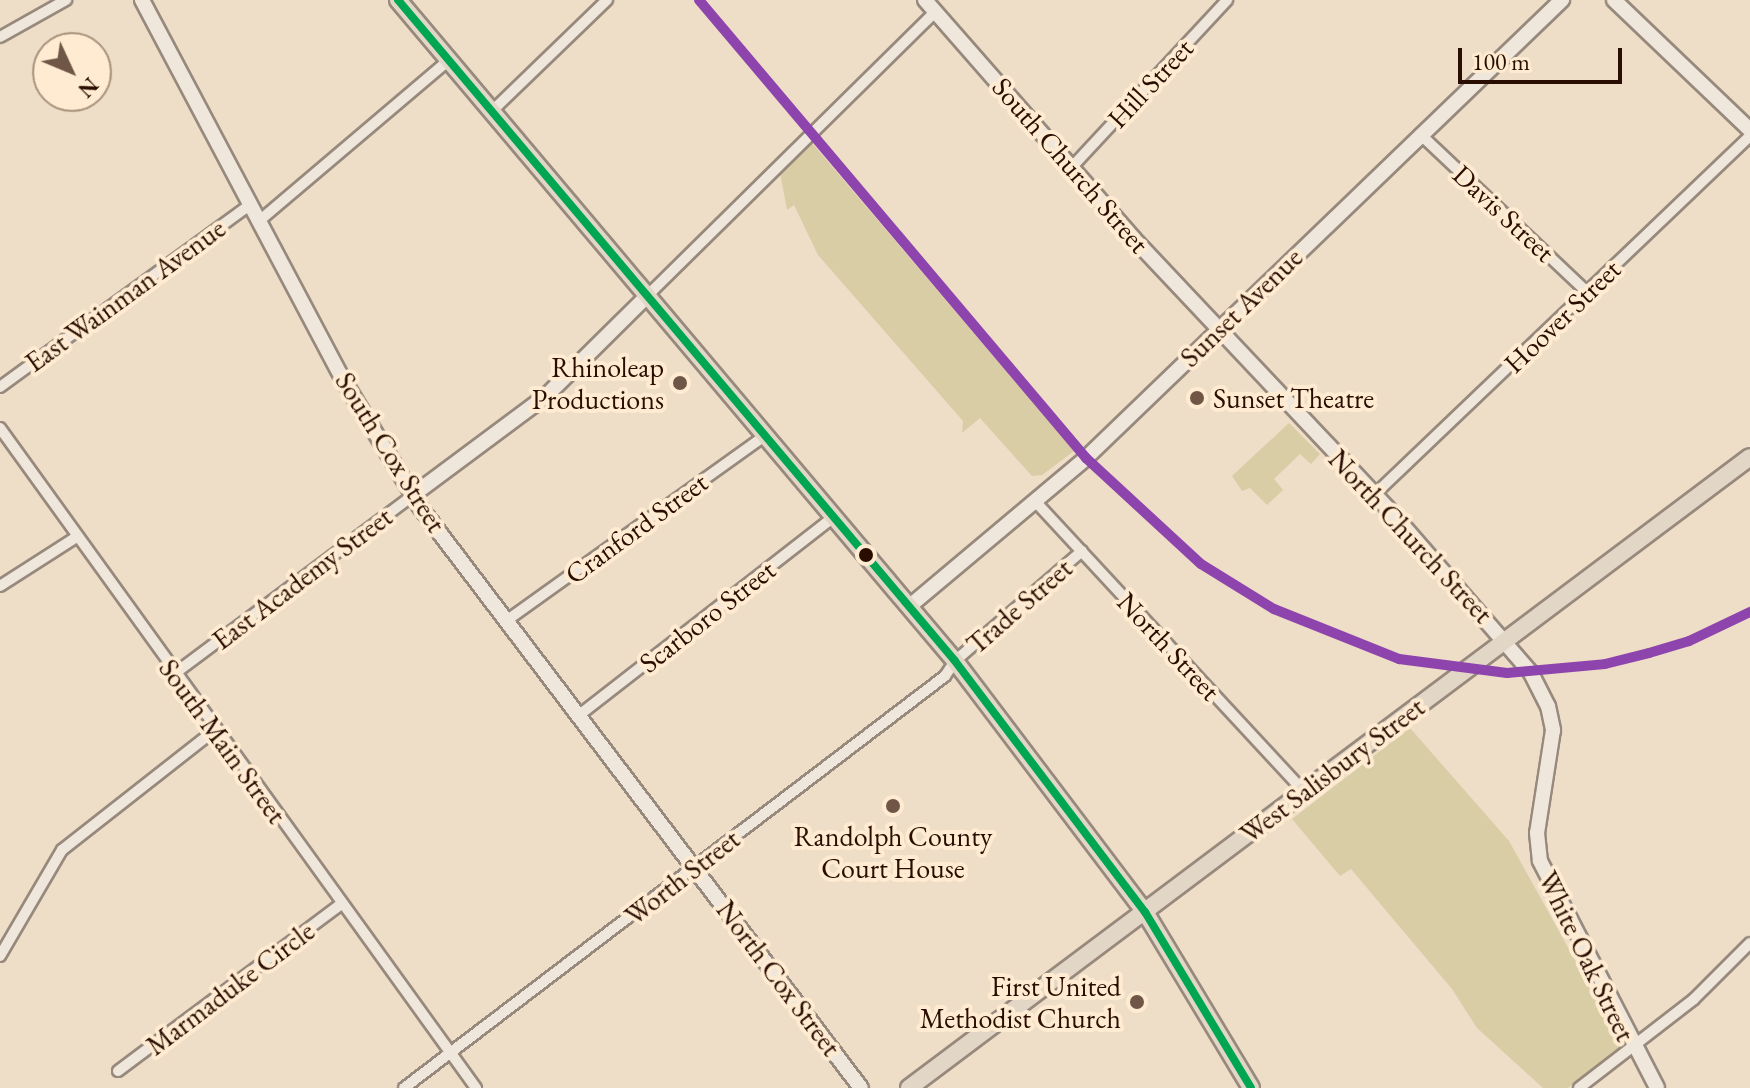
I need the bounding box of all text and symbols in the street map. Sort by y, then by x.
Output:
street label: Hill Street [1100,31,1200,135]
north arrow [32,32,112,112]
scale bar [1462,32,1626,82]
text: 100 m [1472,46,1530,77]
street label: South Church Street [986,70,1156,260]
text: N [72,71,105,104]
street label: Davis Street [1446,157,1562,269]
street label: East Wainman Avenue [18,211,232,379]
street label: Sunset Avenue [1173,240,1309,374]
street label: Hoover Street [1497,252,1627,380]
place label: Rhinoleap Productions [532,350,664,416]
street label: South Cox Street [328,366,454,538]
marker: Rhinoleap Productions [671,374,689,392]
place label: Sunset Theatre [1213,381,1374,415]
marker: Sunset Theatre [1188,389,1206,407]
street label: North Church Street [1322,442,1500,630]
street label: Cranford Street [558,465,714,591]
street label: East Academy Street [205,499,399,657]
unlabelled marker [858,547,874,563]
street label: Trade Street [959,551,1079,661]
street label: Scarboro Street [632,553,782,679]
street label: North Street [1110,585,1228,707]
street label: South Main Street [152,652,294,830]
street label: West Salisbury Street [1233,690,1431,850]
marker: Randolph County Court House [884,797,902,815]
place label: Randolph County Court House [794,819,992,885]
street label: Worth Street [618,822,746,932]
street label: White Oak Street [1531,865,1643,1047]
street label: North Cox Street [710,894,848,1062]
street label: Marmaduke Circle [139,914,321,1062]
place label: First United Methodist Church [920,969,1121,1035]
marker: First United Methodist Church [1128,993,1146,1011]

